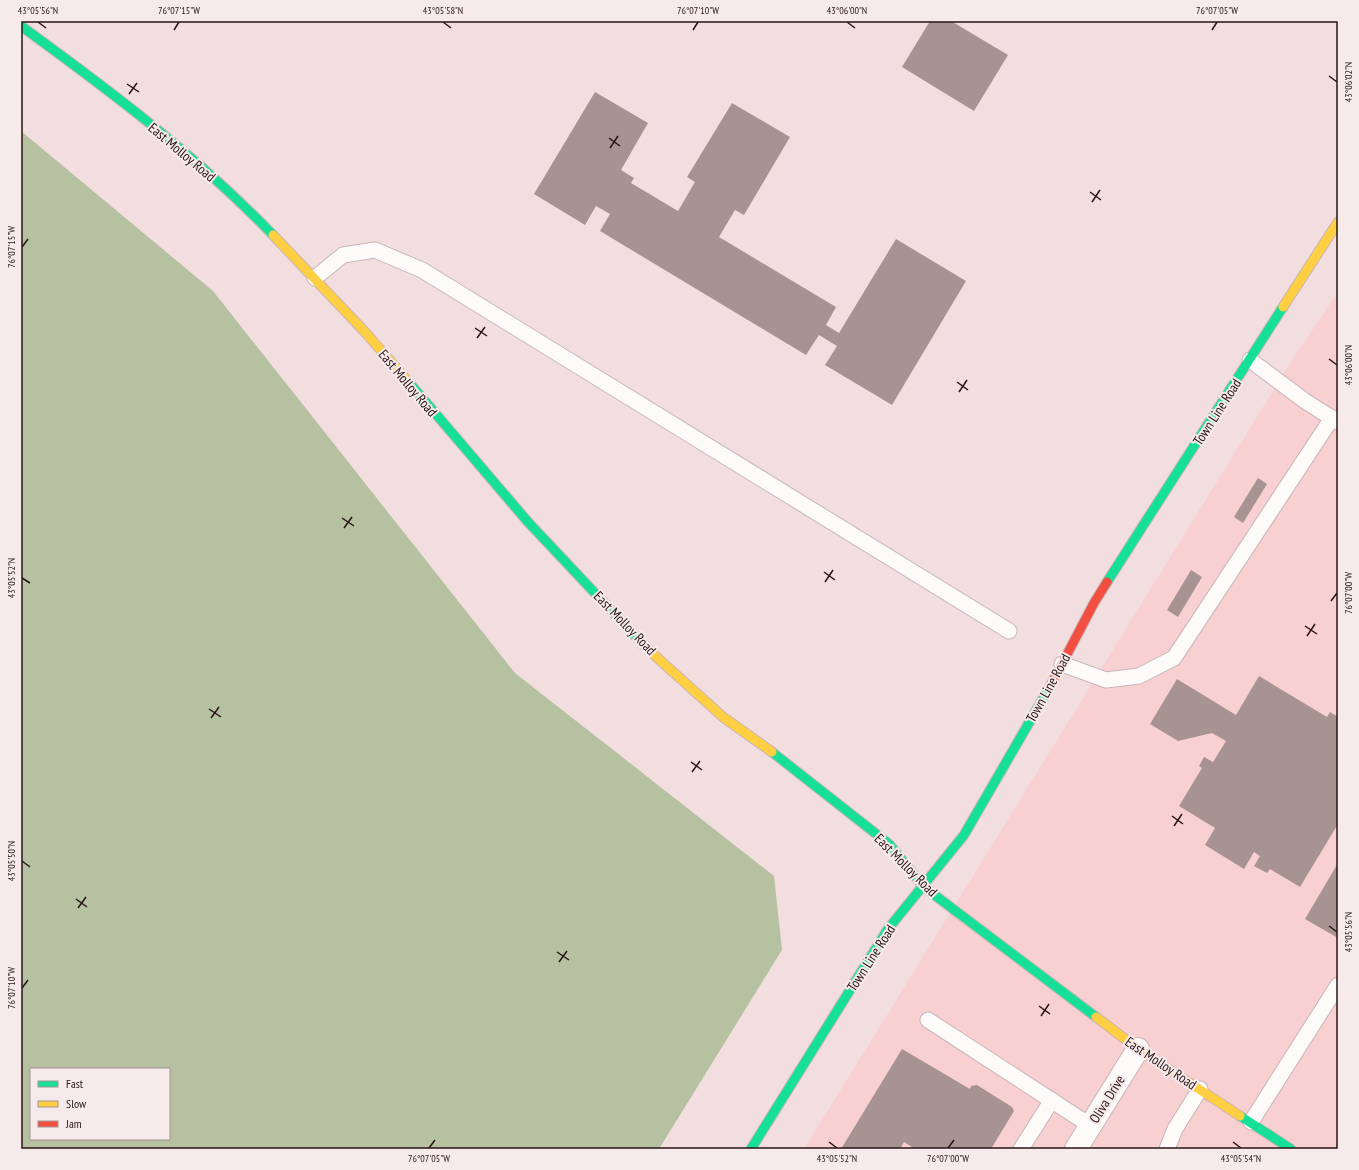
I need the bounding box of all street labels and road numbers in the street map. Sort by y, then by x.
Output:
street label: East Molloy Road [145,119,219,185]
street label: East Molloy Road [375,346,441,420]
street label: Town Line Road [1189,375,1245,449]
street label: East Molloy Road [590,587,660,659]
street label: Town Line Road [1022,651,1074,725]
street label: East Molloy Road [871,830,941,900]
street label: Town Line Road [843,921,899,995]
street label: East Molloy Road [1122,1033,1200,1093]
street label: Oliva Drive [1085,1071,1129,1126]

